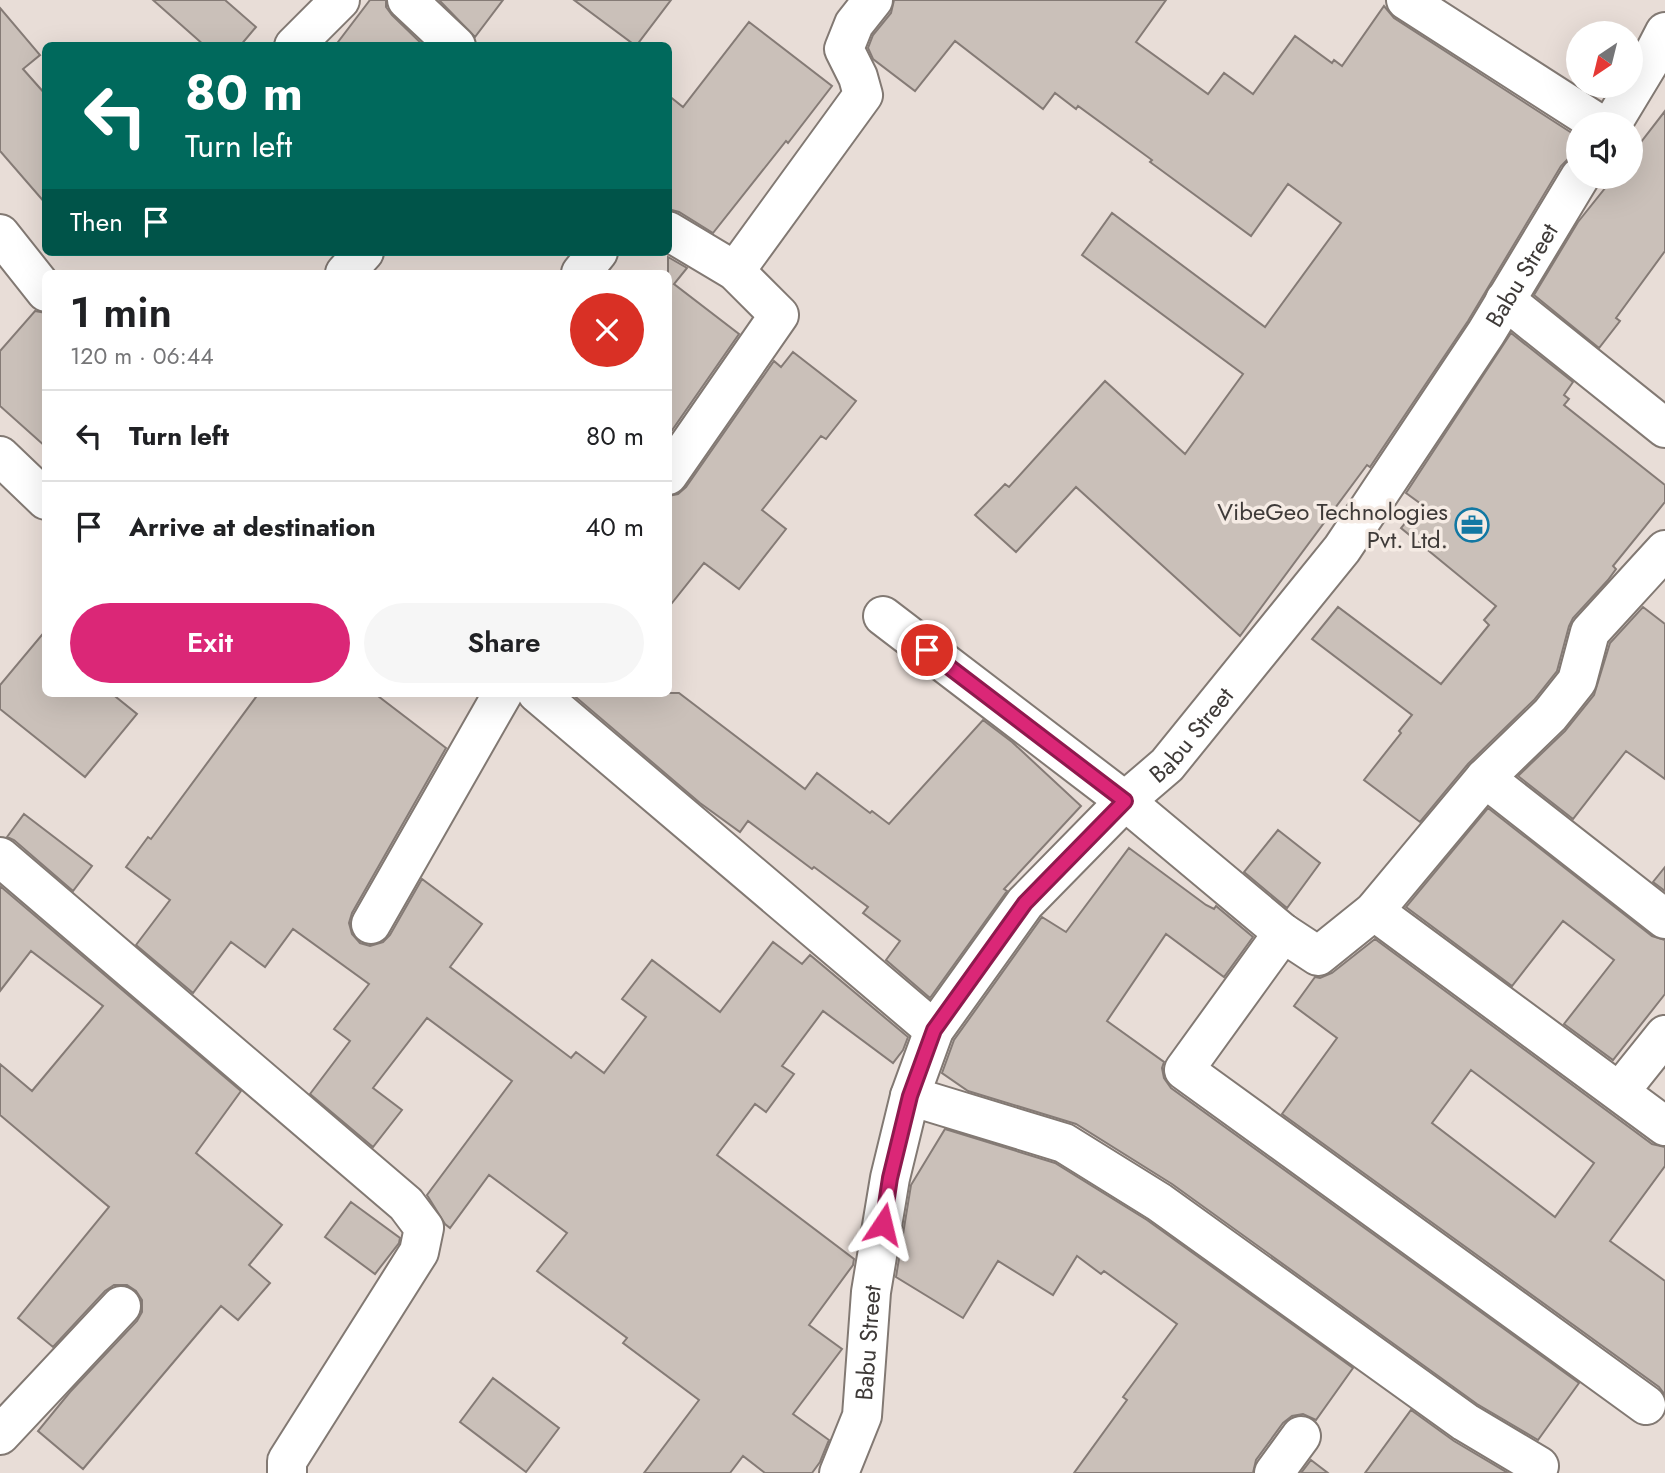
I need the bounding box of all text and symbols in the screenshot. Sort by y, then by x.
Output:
north arrow [1566,21,1643,98]
map controls [1566,21,1643,189]
text: 80 m [185,58,303,128]
icon: left [70,70,161,161]
button: sound [1566,112,1643,189]
text: Turn left [185,123,292,169]
text: Then [70,203,123,241]
icon: arrive [137,203,175,241]
street label: Babu Street [1476,216,1566,333]
text: 1 min [70,282,172,343]
button: close [570,293,644,367]
text: 120 m · 06:44 [70,339,214,373]
icon: left [70,417,108,455]
text: Turn left [129,417,229,455]
text: 80 m [586,417,644,455]
place label: VibeGeo Technologies Pvt. Ltd. [1217,494,1448,557]
office icon: VibeGeo Technologies Pvt. Ltd. [1453,506,1491,544]
icon: arrive [70,508,108,546]
text: Arrive at destination [129,508,376,546]
text: 40 m [585,508,644,546]
button: Exit [70,603,350,683]
button: Share [364,603,644,683]
pin [897,620,957,680]
icon: arrive [908,631,946,669]
street label: Babu Street [1141,679,1241,791]
position arrow [846,1187,920,1261]
street label: Babu Street [846,1282,889,1402]

